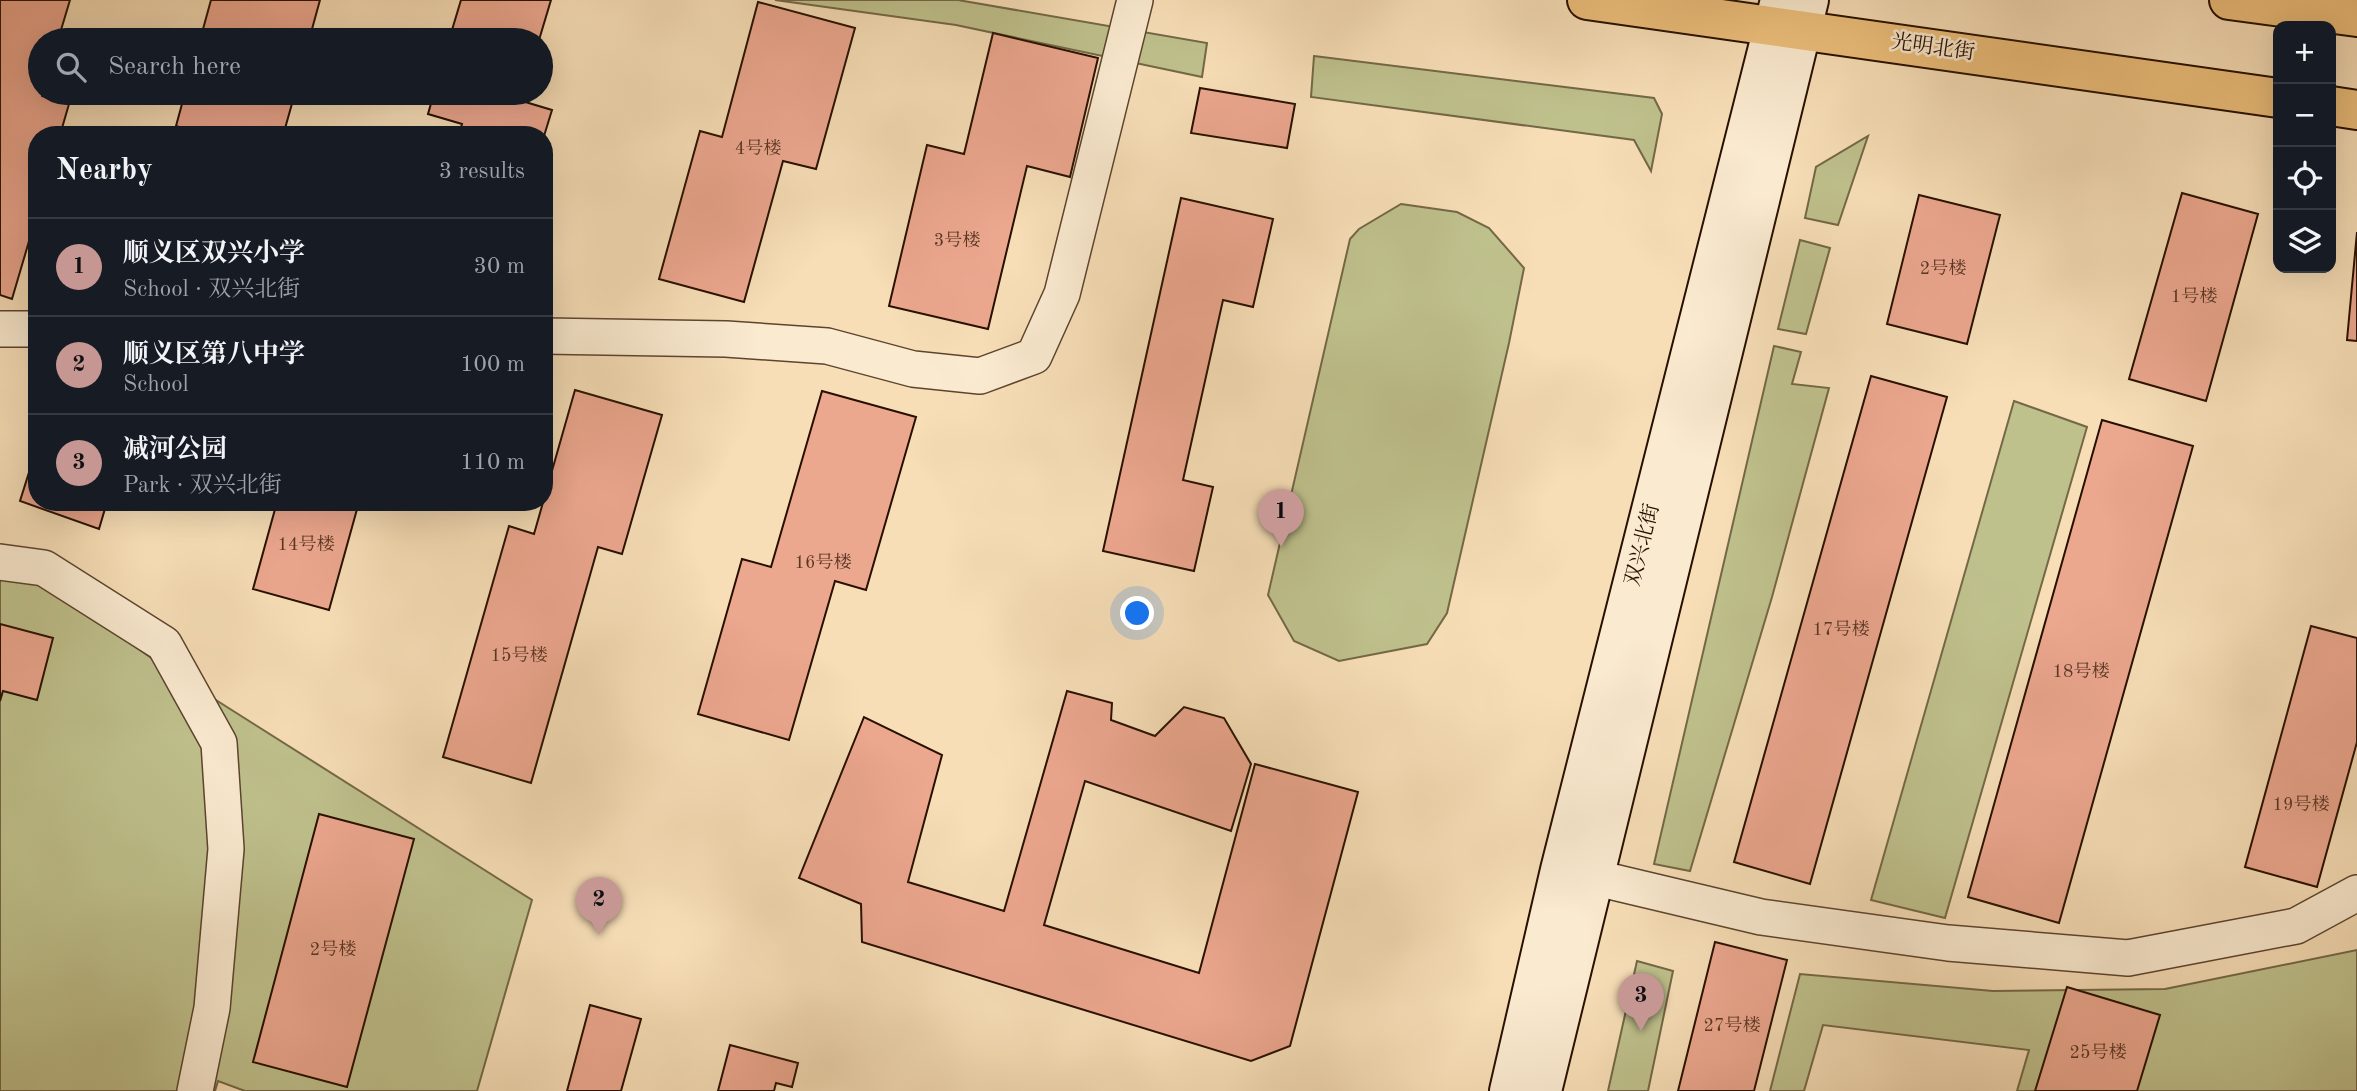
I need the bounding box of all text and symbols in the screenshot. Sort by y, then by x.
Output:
map controls [2273,21,2336,273]
button: + [2273,21,2336,84]
search box [28,28,553,105]
street label: 光明北街 [1890,30,1976,64]
icon: search [52,48,90,86]
text: Search here [108,54,241,80]
button: − [2273,84,2336,147]
house number: 4号楼 [735,138,781,158]
button: locate [2273,147,2336,210]
text: Nearby [56,156,153,186]
text: 3 results [439,160,525,183]
button: layers [2273,210,2336,273]
house number: 3号楼 [934,230,980,250]
text: 顺义区双兴小学 [123,241,305,267]
text: 1 [72,255,86,278]
text: 30 m [474,255,525,278]
house number: 2号楼 [1920,258,1966,278]
text: School · 双兴北街 [123,278,300,301]
house number: 1号楼 [2171,286,2217,306]
text: 顺义区第八中学 [123,342,305,368]
text: 2 [72,353,86,376]
text: 100 m [460,353,525,376]
text: School [123,373,189,396]
text: 减河公园 [123,437,227,463]
text: 3 [72,451,86,474]
text: 110 m [460,451,525,474]
text: Park · 双兴北街 [123,474,282,497]
pin: 1 [1258,489,1304,547]
street label: 双兴北街 [1621,501,1663,588]
house number: 14号楼 [278,534,334,554]
house number: 16号楼 [795,552,851,572]
your location [1120,596,1154,630]
house number: 17号楼 [1813,619,1869,639]
house number: 15号楼 [491,645,547,665]
house number: 18号楼 [2053,661,2109,681]
house number: 19号楼 [2273,794,2329,814]
pin: 2 [576,877,622,935]
house number: 2号楼 [310,939,356,959]
pin: 3 [1618,973,1664,1031]
house number: 27号楼 [1704,1015,1760,1035]
house number: 25号楼 [2070,1042,2126,1062]

